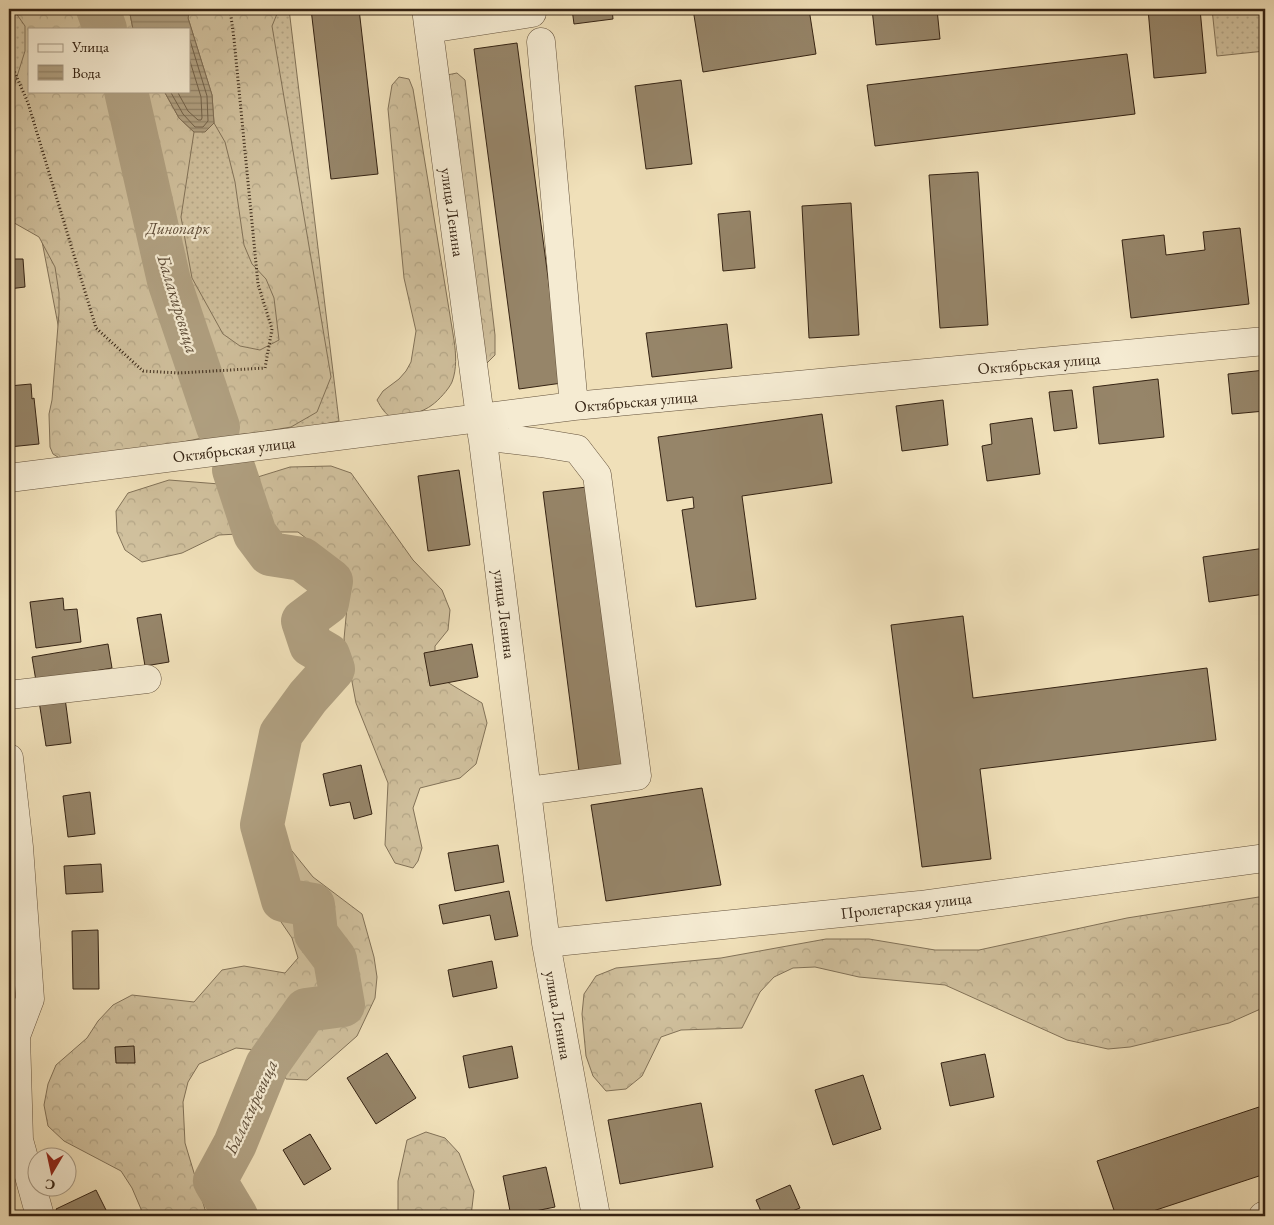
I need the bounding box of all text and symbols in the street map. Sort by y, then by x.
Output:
legend [28,28,190,92]
text: Улица [71,37,109,56]
text: Вода [72,63,101,82]
street label: улица Ленина [436,166,469,259]
park label: Динопарк [144,218,210,239]
water label: Балакиревица [151,251,204,356]
street label: Октябрьская улица [977,348,1102,379]
street label: Октябрьская улица [574,386,699,417]
street label: Октябрьская улица [172,431,297,467]
street label: улица Ленина [489,568,520,660]
street label: Пролетарская улица [839,887,973,924]
street label: улица Ленина [540,969,577,1062]
water label: Балакиревица [218,1056,283,1159]
north arrow [28,1148,78,1198]
text: С [44,1175,56,1195]

